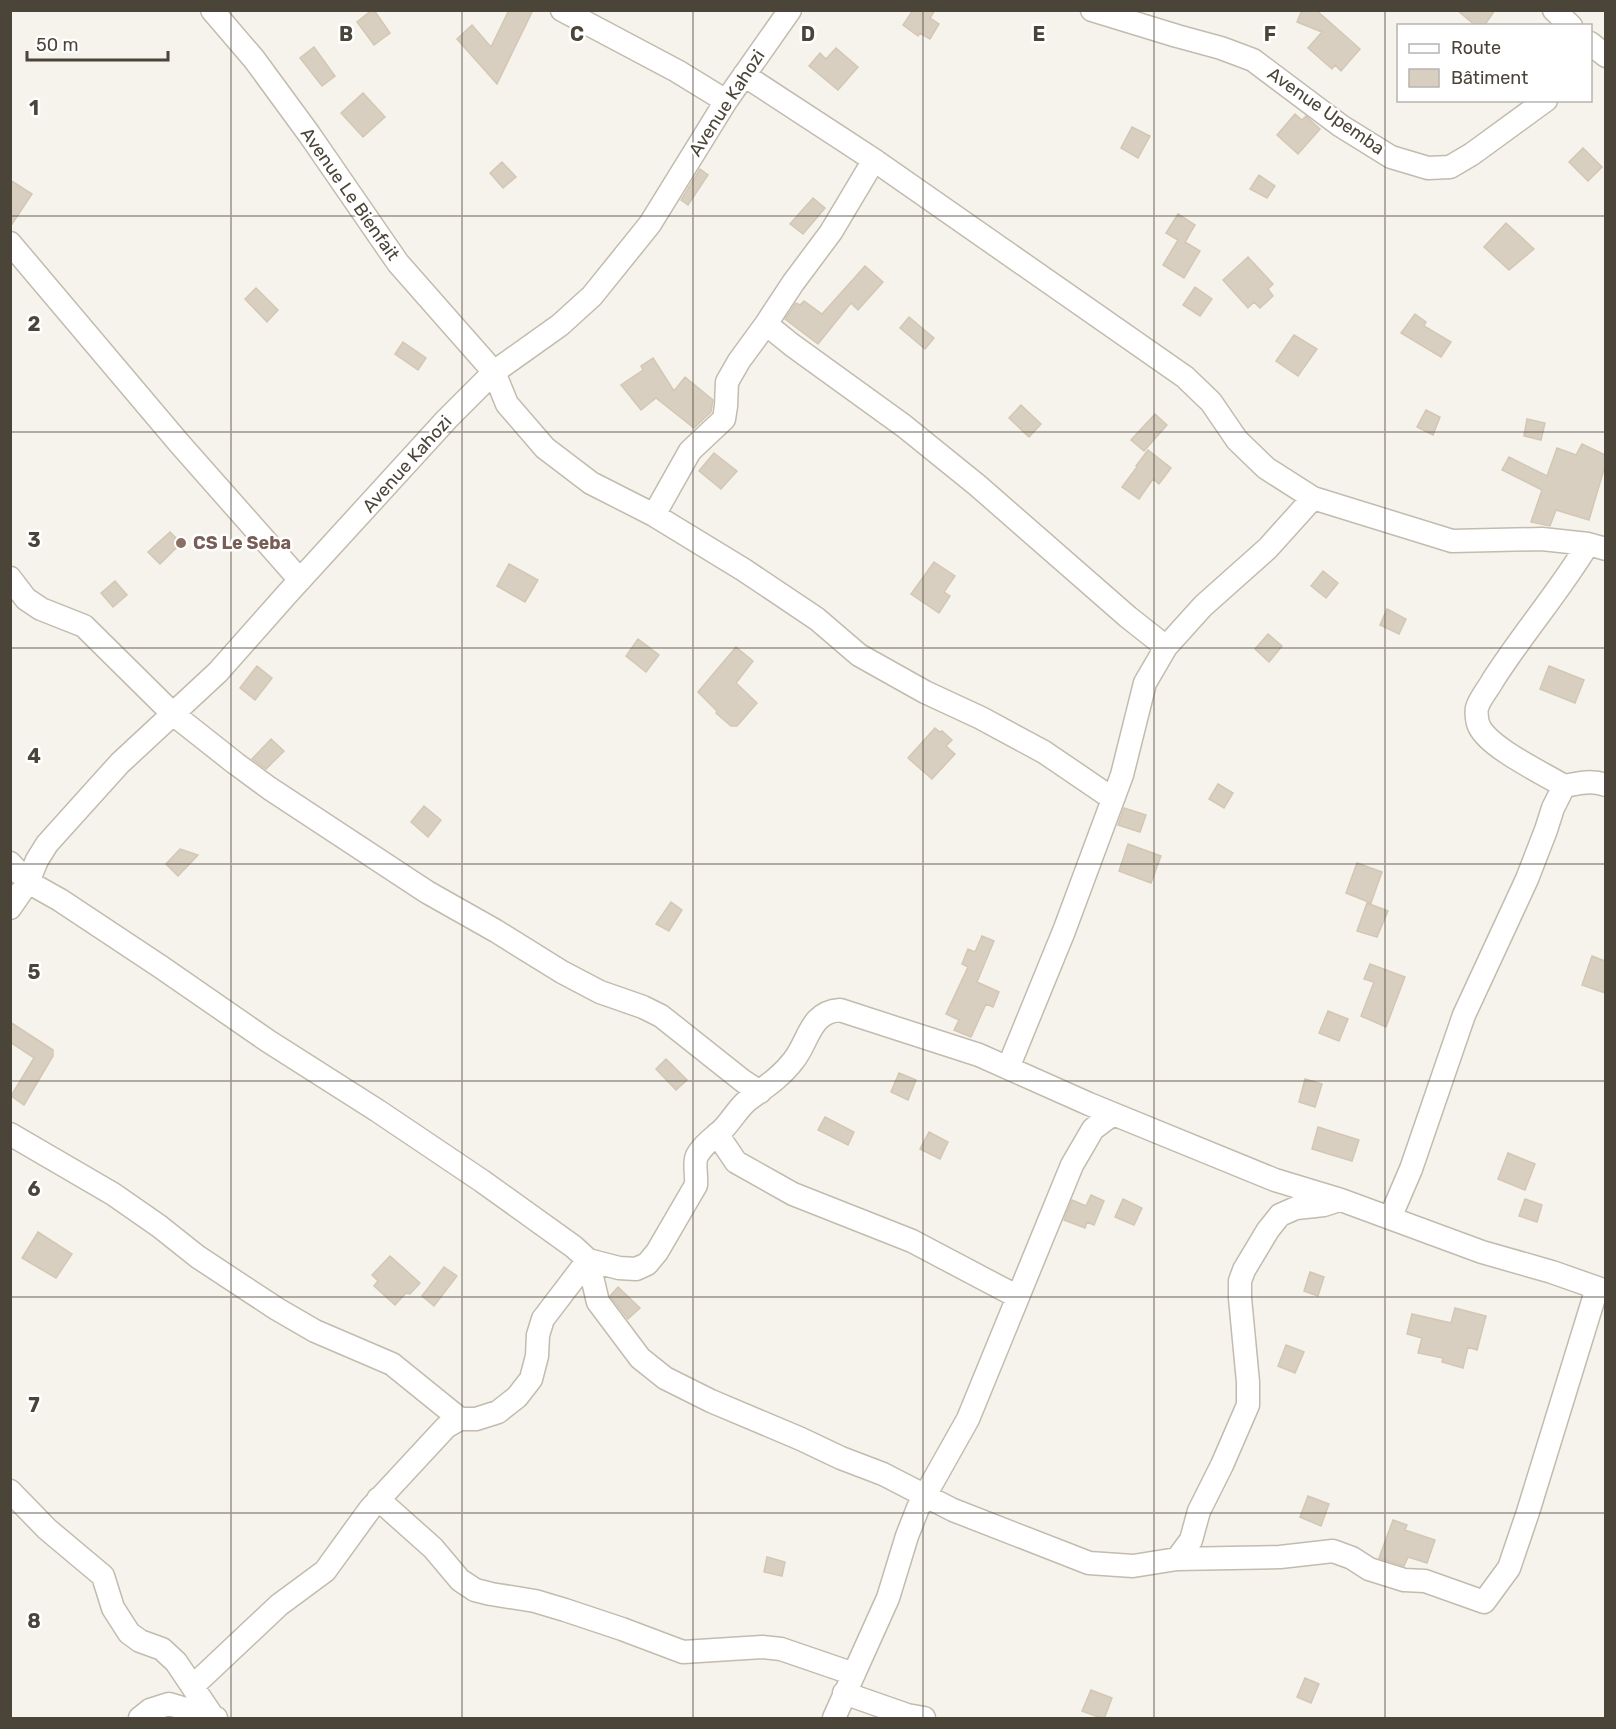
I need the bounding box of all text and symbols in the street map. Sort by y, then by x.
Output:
text: B [339,22,353,46]
text: C [570,22,584,46]
text: D [801,22,815,46]
text: E [1033,22,1045,46]
text: F [1264,22,1276,46]
scale bar [27,24,168,62]
legend [1397,24,1592,102]
text: 50 m [36,34,79,56]
text: Route [1451,37,1501,59]
street label: Avenue Kahozi [684,46,770,160]
street label: Avenue Upemba [1263,63,1389,159]
text: Bâtiment [1451,67,1528,89]
text: 1 [29,96,39,120]
street label: Avenue Le Bienfait [296,123,404,265]
text: 2 [28,312,41,336]
street label: Avenue Kahozi [358,411,456,517]
text: 3 [27,528,41,552]
place label: CS Le Seba [193,532,291,554]
marker: CS Le Seba [174,536,188,550]
text: 4 [27,744,41,768]
text: 5 [28,960,41,984]
text: 6 [27,1177,41,1201]
text: 7 [28,1393,40,1417]
text: 8 [27,1609,41,1633]

